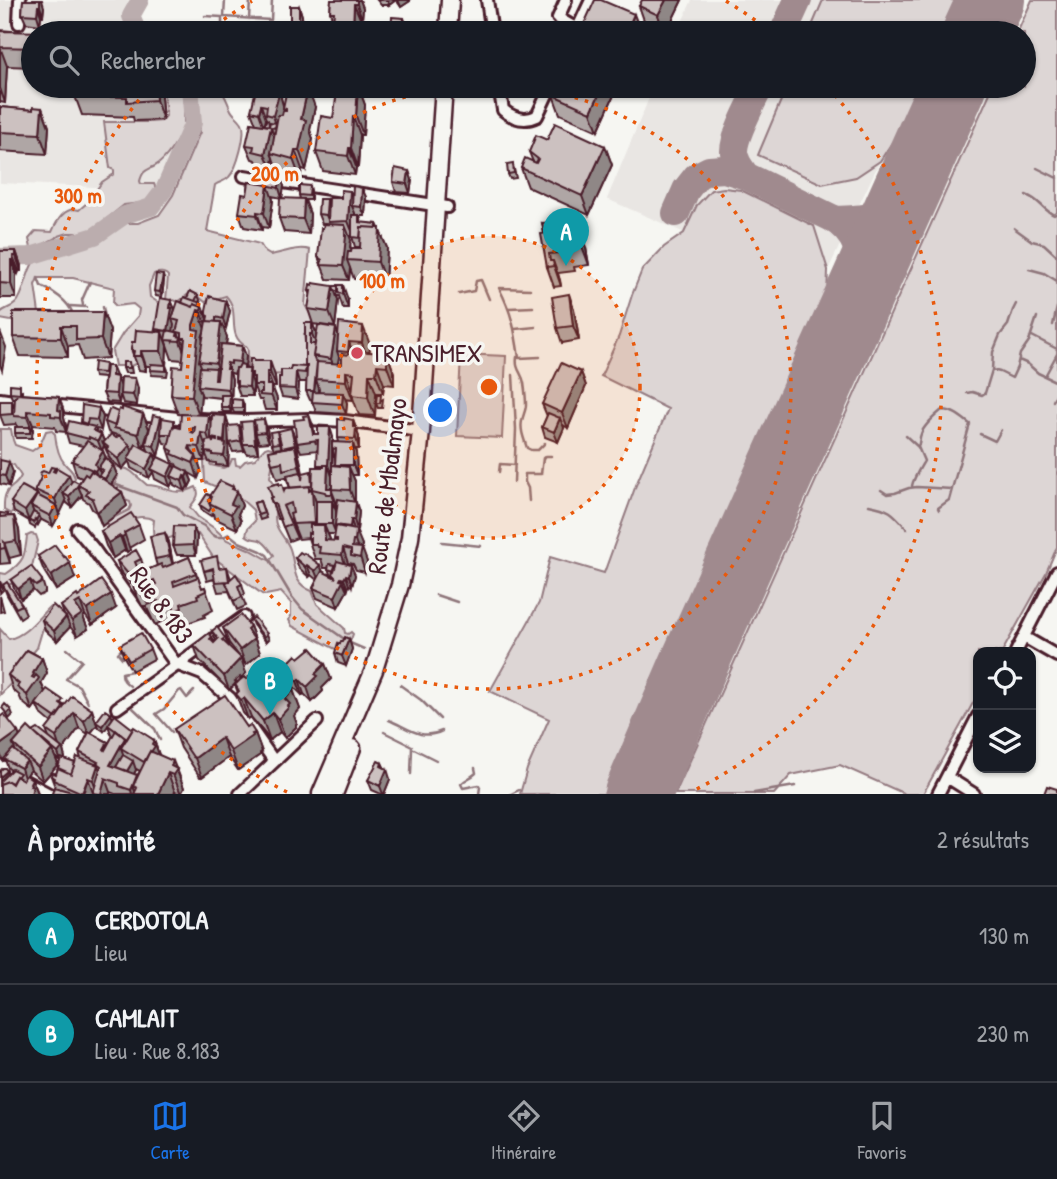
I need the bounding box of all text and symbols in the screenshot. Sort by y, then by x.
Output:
search box [21,21,1036,98]
icon: search [45,41,83,79]
text: Rechercher [101,42,206,77]
text: 200 m [251,159,299,188]
text: 300 m [54,181,102,210]
pin: A [543,208,589,266]
text: 100 m [359,266,405,295]
place label: TRANSIMEX [371,335,482,370]
marker: TRANSIMEX [349,345,365,361]
centre of rings [477,375,501,399]
your location [423,393,457,427]
street label: Route de Mbalmayo [358,396,415,576]
street label: Rue 8.183 [122,559,202,650]
map controls [973,647,1036,773]
button: locate [973,647,1036,710]
pin: B [247,657,293,715]
button: layers [973,710,1036,773]
text: À proximité [28,820,156,860]
text: 2 résultats [937,824,1029,855]
text: CERDOTOLA [95,902,208,937]
text: A [45,920,57,951]
text: 130 m [979,920,1029,951]
text: Lieu [95,937,127,968]
text: CAMLAIT [95,1000,178,1035]
text: B [45,1018,57,1049]
text: 230 m [977,1018,1029,1049]
text: Lieu · Rue 8.183 [95,1035,220,1066]
tab: Carte [151,1097,190,1165]
tab: Itinéraire [491,1097,556,1165]
tab: Favoris [858,1097,906,1165]

